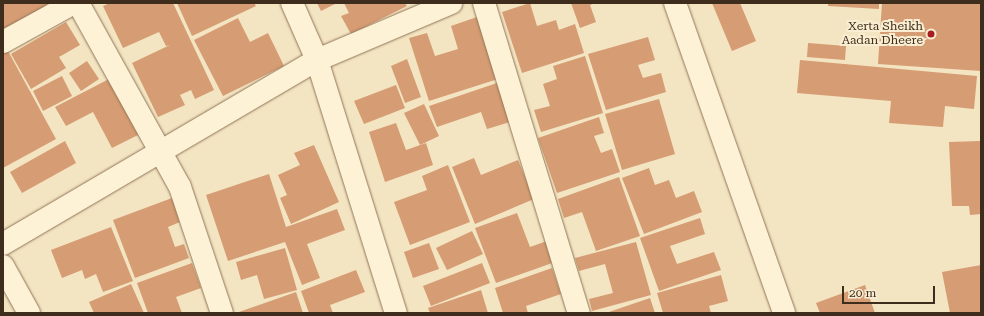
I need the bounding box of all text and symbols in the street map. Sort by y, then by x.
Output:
place label: Xerta Sheikh Aadan Dheere [842,20,923,48]
marker: Xerta Sheikh Aadan Dheere [926,29,936,39]
scale bar [844,278,937,304]
text: 20 m [849,286,876,300]

